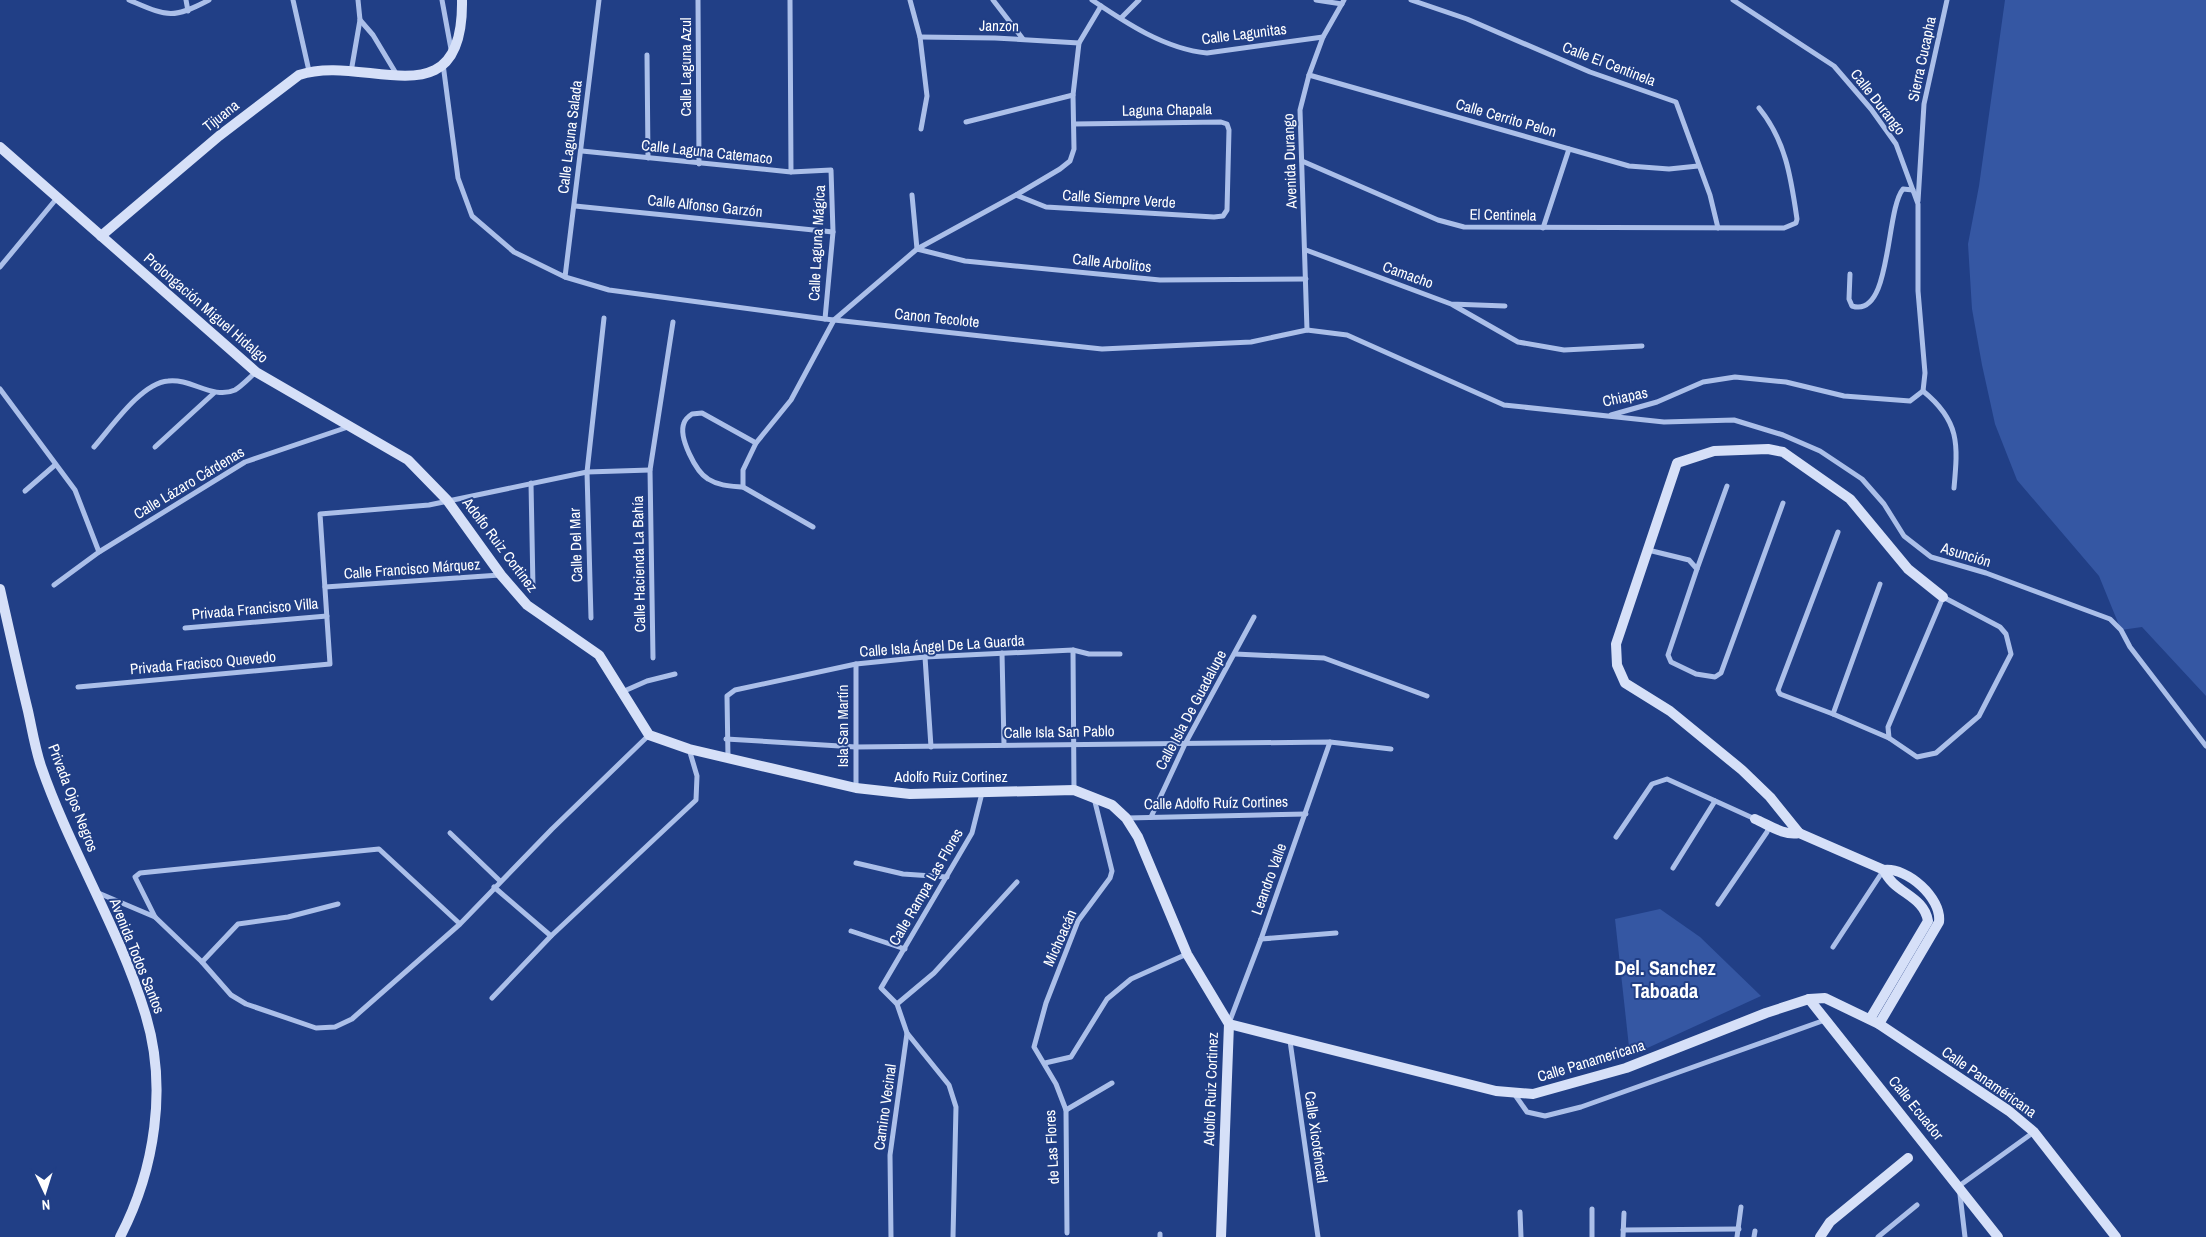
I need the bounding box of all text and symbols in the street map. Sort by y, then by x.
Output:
street label: Sierra Cucapha [1902,14,1941,103]
street label: Janzon [979,15,1019,36]
street label: Calle Laguna Azul [675,17,696,117]
street label: Calle Lagunitas [1200,18,1288,49]
street label: Calle El Centinela [1559,36,1659,91]
street label: Calle Durango [1846,64,1911,139]
street label: Calle Laguna Salada [552,79,587,195]
street label: Calle Cerrito Pelon [1453,93,1559,142]
street label: Tijuana [198,95,243,136]
street label: Laguna Chapala [1122,98,1212,121]
street label: Avenida Durango [1277,113,1302,210]
street label: Calle Laguna Catemaco [640,134,774,169]
street label: Calle Laguna Mágica [803,184,830,302]
street label: Calle Siempre Verde [1062,184,1177,213]
street label: Calle Alfonso Garzón [646,189,764,222]
street label: El Centinela [1469,203,1537,226]
street label: Prolongación Miguel Hidalgo [140,248,273,368]
street label: Calle Arbolitos [1072,248,1153,277]
street label: Camacho [1380,256,1437,293]
street label: Canon Tecolote [894,303,981,332]
street label: Chiapas [1600,381,1649,412]
street label: Calle Lázaro Cárdenas [129,441,248,524]
street label: Adolfo Ruiz Cortinez [457,492,543,596]
street label: Calle Hacienda La Bahía [627,495,650,633]
street label: Calle Del Mar [564,507,587,583]
street label: Asunción [1938,537,1994,572]
street label: Calle Francisco Márquez [343,553,481,584]
street label: Privada Francisco Villa [191,592,319,624]
street label: Calle Isla Ángel De La Guarda [859,629,1025,662]
street label: Privada Fracisco Quevedo [129,646,277,679]
street label: Calle Isla De Guadalupe [1150,646,1231,774]
street label: Isla San Martín [832,685,853,767]
street label: Calle Isla San Pablo [1003,720,1115,743]
street label: Privada Ojos Negros [43,741,104,855]
street label: Adolfo Ruiz Cortinez [893,766,1008,787]
street label: Calle Adolfo Ruíz Cortines [1144,791,1288,814]
street label: Calle Rampa Las Flores [883,824,968,949]
street label: Leandro Valle [1246,840,1291,918]
street label: Avenida Todos Santos [104,894,170,1017]
street label: Michoacán [1038,906,1081,970]
district label: Del. Sanchez Taboada [1614,954,1716,1004]
street label: Adolfo Ruiz Cortinez [1198,1032,1223,1147]
street label: Calle Panamericana [1534,1034,1647,1087]
street label: Calle Panaméricana [1938,1041,2041,1122]
street label: Camino Vecinal [868,1062,901,1151]
street label: Calle Ecuador [1884,1071,1949,1144]
street label: Calle Xicoténcatl [1300,1090,1333,1184]
street label: de Las Flores [1039,1109,1064,1185]
north arrow [20,1167,70,1217]
text: N [41,1196,51,1214]

